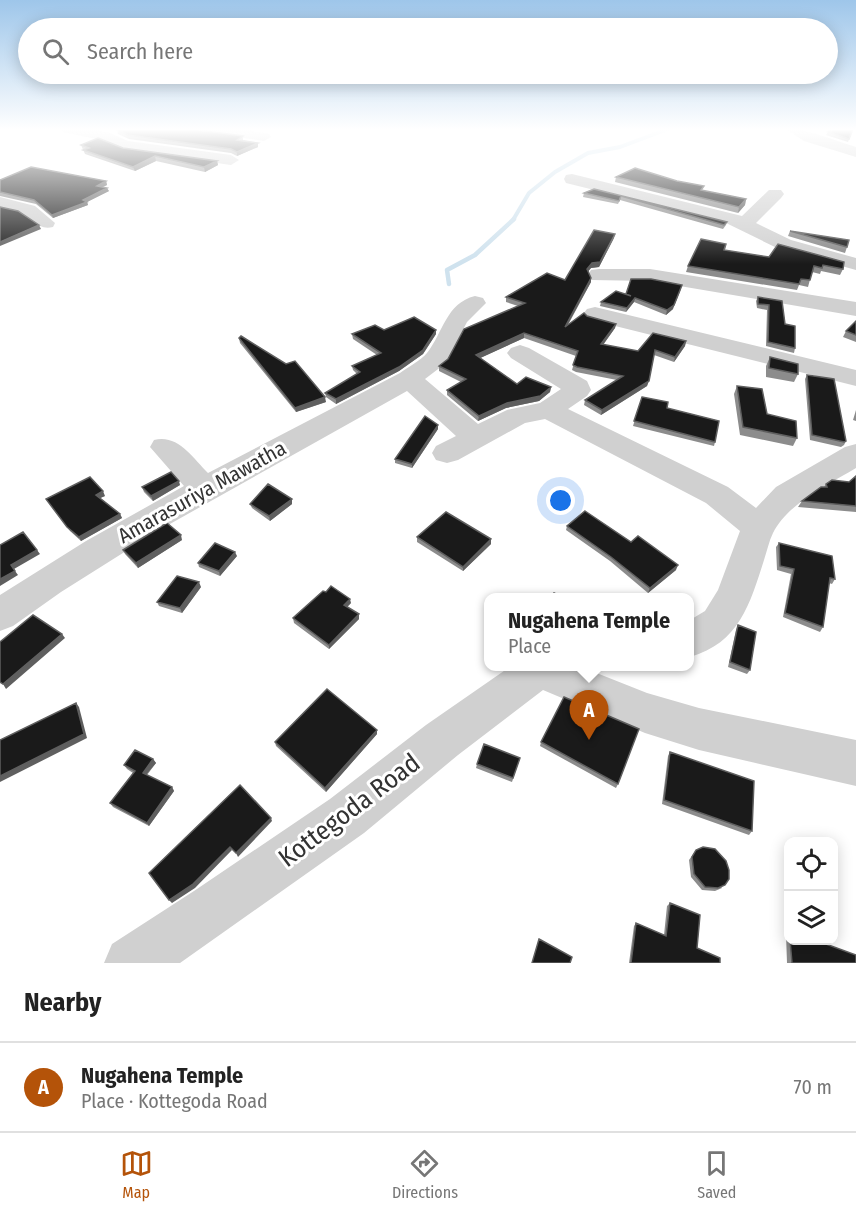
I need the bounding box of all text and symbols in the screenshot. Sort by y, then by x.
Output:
search box [18,18,838,84]
icon: search [39,35,72,68]
text: Search here [87,38,193,65]
street label: Amarasuriya Mawatha [113,435,291,549]
your location [546,486,575,515]
popup [484,593,694,671]
text: Nugahena Temple [508,607,670,634]
text: Place [508,634,551,658]
pin: A [570,690,608,740]
street label: Kottegoda Road [273,747,426,874]
map controls [784,837,838,945]
button: locate [784,837,838,891]
button: layers [784,891,838,945]
text: Nearby [24,987,101,1018]
text: Nugahena Temple [81,1062,243,1089]
text: A [38,1075,49,1099]
text: 70 m [794,1075,832,1099]
text: Place · Kottegoda Road [81,1089,268,1113]
tab: Map [120,1147,153,1202]
tab: Directions [392,1147,458,1202]
tab: Saved [697,1147,736,1202]

